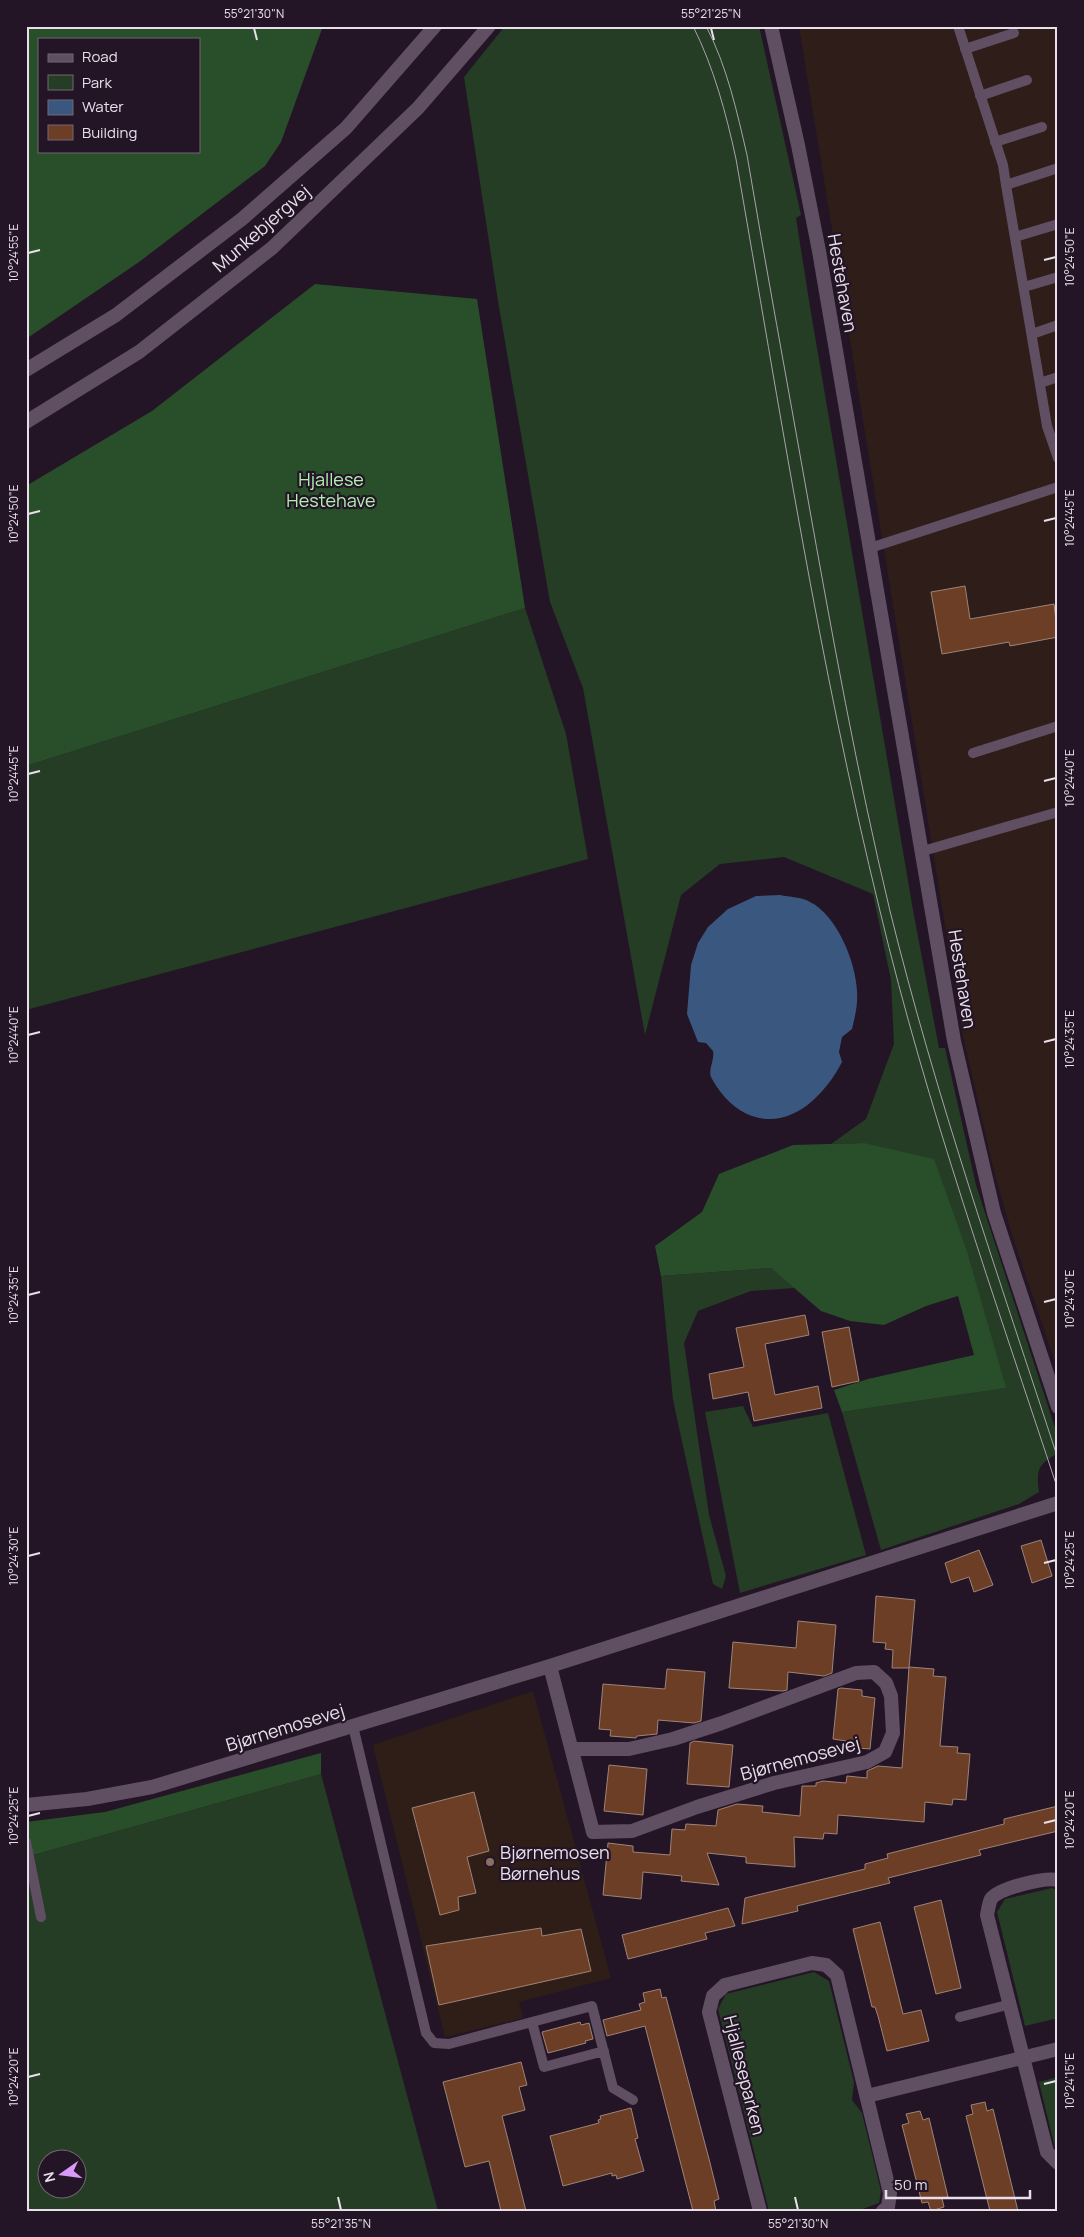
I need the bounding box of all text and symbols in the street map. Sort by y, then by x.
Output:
text: 55°21'30"N [224,5,284,22]
text: 55°21'25"N [681,5,741,22]
legend [38,38,200,152]
text: Road [82,46,118,67]
text: Park [82,72,112,93]
text: Water [82,96,124,117]
text: Building [82,122,137,143]
street label: Munkebjergvej [207,179,315,277]
text: 10°24'55"E [5,224,22,282]
text: 10°24'50"E [1061,227,1078,287]
street label: Hestehaven [823,232,863,334]
park label: Hjallese Hestehave [286,467,376,512]
text: 10°24'50"E [5,484,22,544]
text: 10°24'45"E [1061,489,1078,547]
text: 10°24'45"E [5,745,22,803]
text: 10°24'40"E [1061,749,1078,807]
street label: Hestehaven [943,928,983,1030]
text: 10°24'40"E [5,1006,22,1064]
text: 10°24'35"E [1061,1010,1078,1068]
text: 10°24'35"E [5,1266,22,1324]
text: 10°24'30"E [1061,1269,1078,1328]
text: 10°24'30"E [5,1526,22,1585]
text: 10°24'25"E [1061,1531,1078,1589]
street label: Bjørnemosevej [223,1698,347,1756]
street label: Bjørnemosevej [738,1731,862,1785]
text: 10°24'25"E [5,1787,22,1845]
text: 10°24'20"E [1061,1790,1078,1849]
place label: Bjørnemosen Børnehus [500,1840,610,1885]
marker: Bjørnemosen Børnehus [484,1856,496,1868]
street label: Hjalleseparken [719,2013,771,2137]
text: 10°24'20"E [5,2047,22,2106]
text: 10°24'15"E [1061,2053,1078,2109]
north arrow [38,2150,88,2200]
scale bar [886,2167,1030,2199]
text: N [38,2170,59,2184]
text: 50 m [894,2174,928,2195]
text: 55°21'35"N [311,2215,371,2232]
text: 55°21'30"N [768,2215,828,2232]

